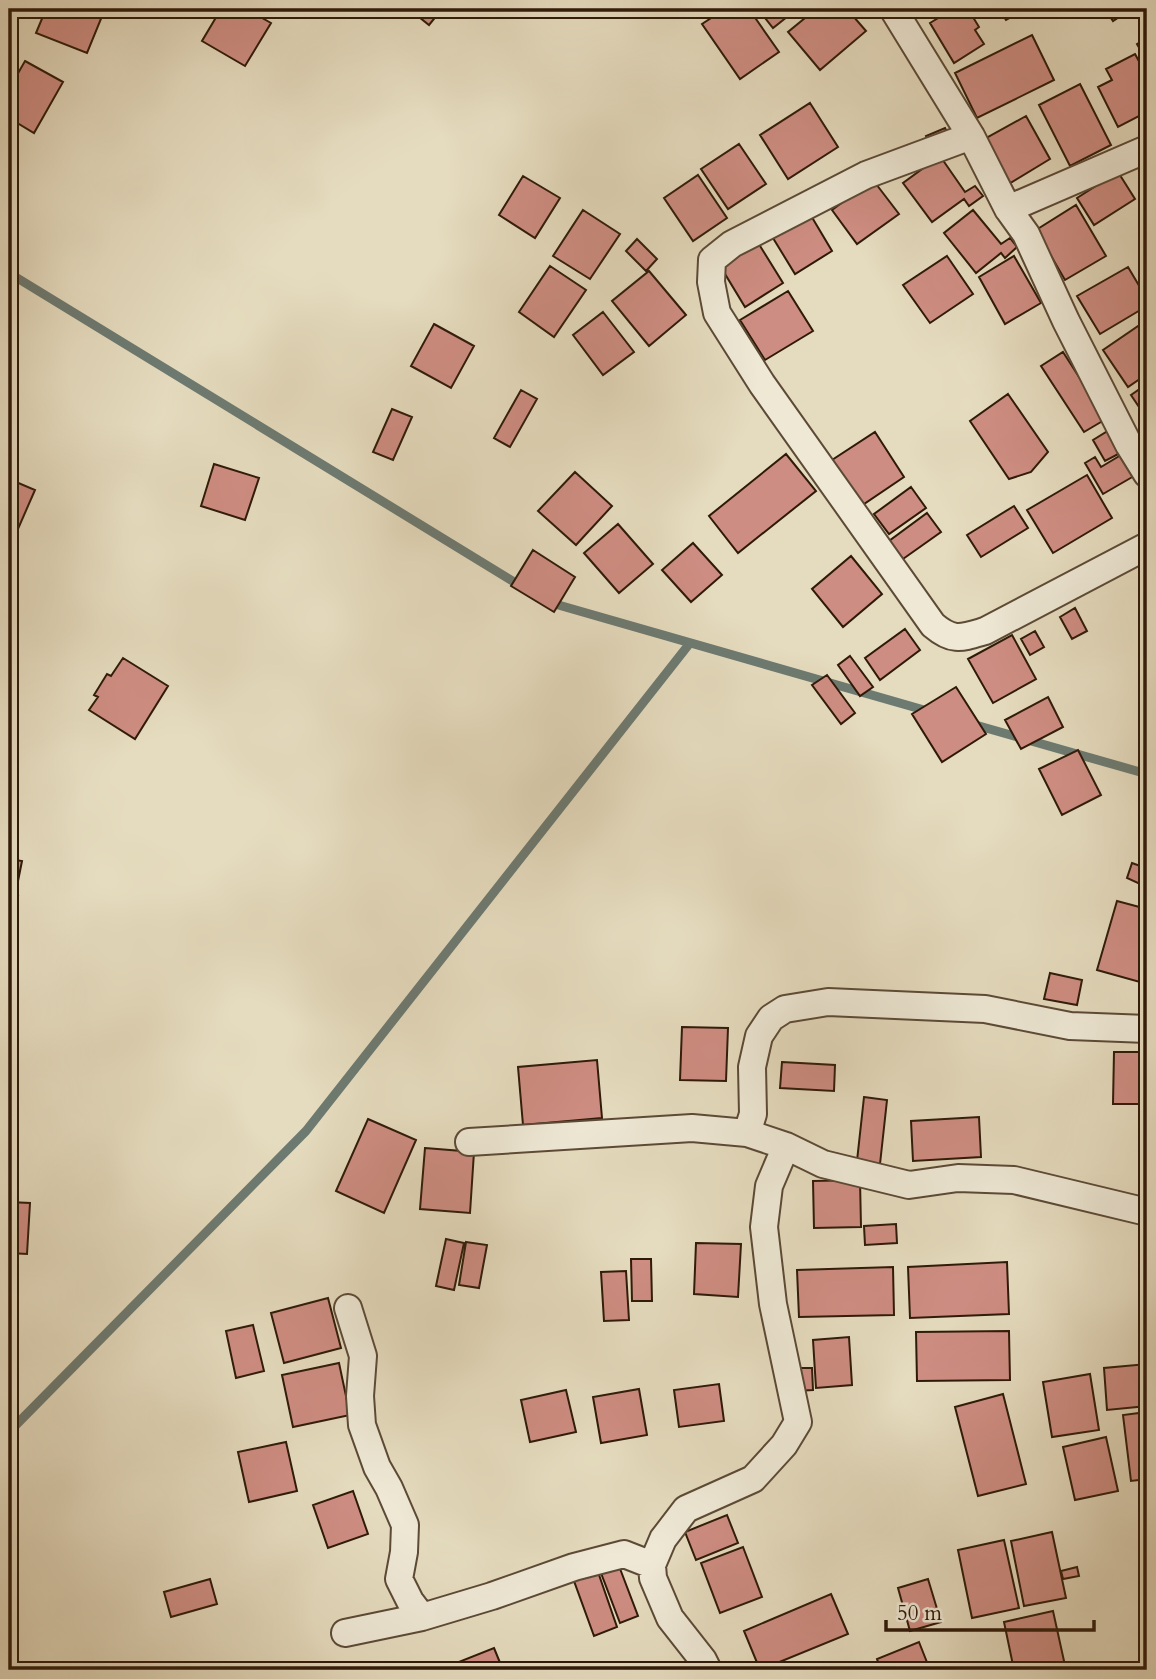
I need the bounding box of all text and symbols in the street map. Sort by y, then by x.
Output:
scale bar [886,1588,1095,1632]
text: 50 m [897,1599,942,1628]

